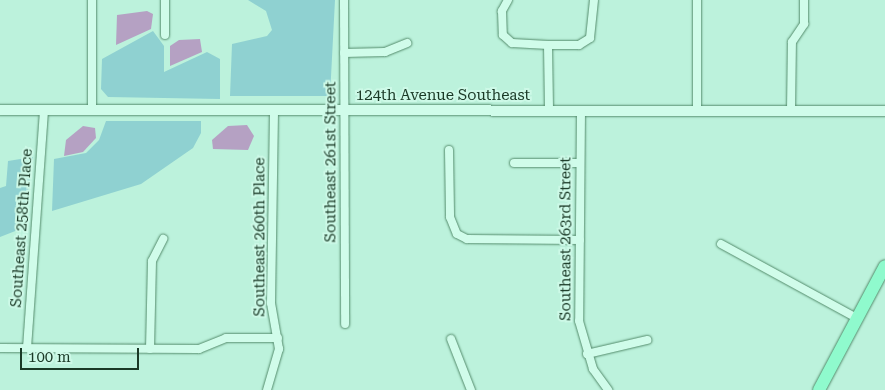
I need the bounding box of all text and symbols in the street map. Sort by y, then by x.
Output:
street label: Southeast 261st Street [322,82,340,242]
street label: 124th Avenue Southeast [356,87,530,105]
street label: Southeast 258th Place [7,148,37,308]
street label: Southeast 260th Place [251,157,269,317]
street label: Southeast 263rd Street [557,157,575,321]
scale bar [22,338,141,370]
text: 100 m [28,348,71,366]

